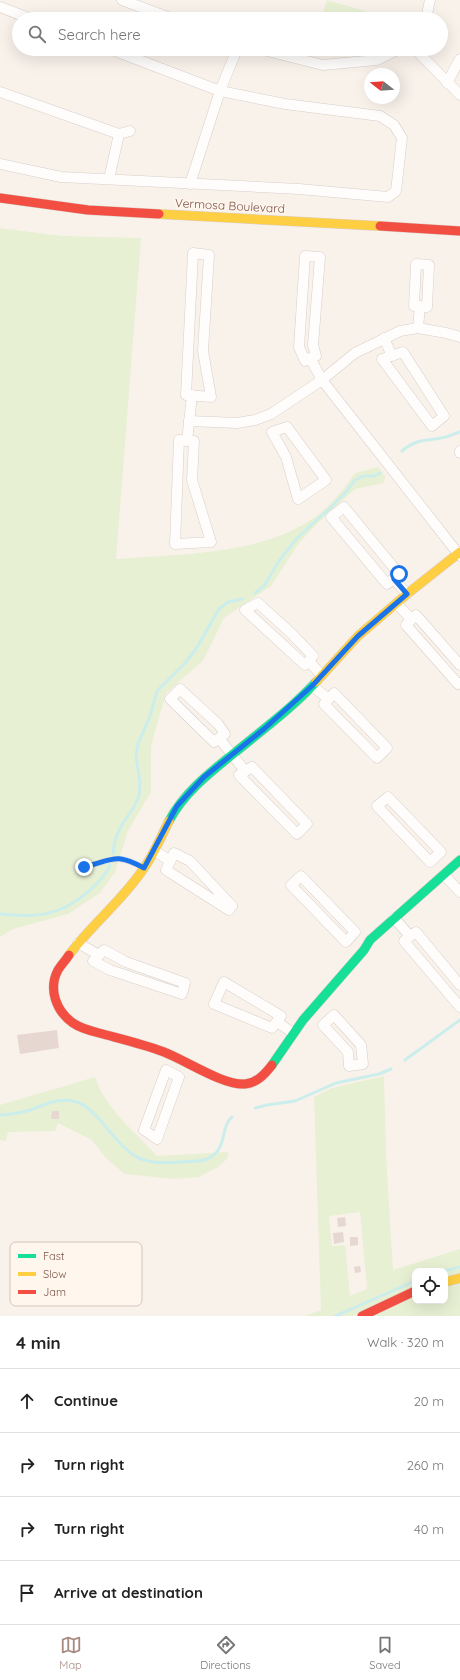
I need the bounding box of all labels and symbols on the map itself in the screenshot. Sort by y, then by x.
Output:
north arrow [364,68,400,104]
street label: Vermosa Boulevard [175,195,285,216]
route start [390,565,408,583]
route end [75,858,93,876]
legend [10,1242,142,1306]
text: Fast [43,1249,65,1263]
text: Slow [43,1267,67,1281]
text: Jam [43,1285,66,1299]

